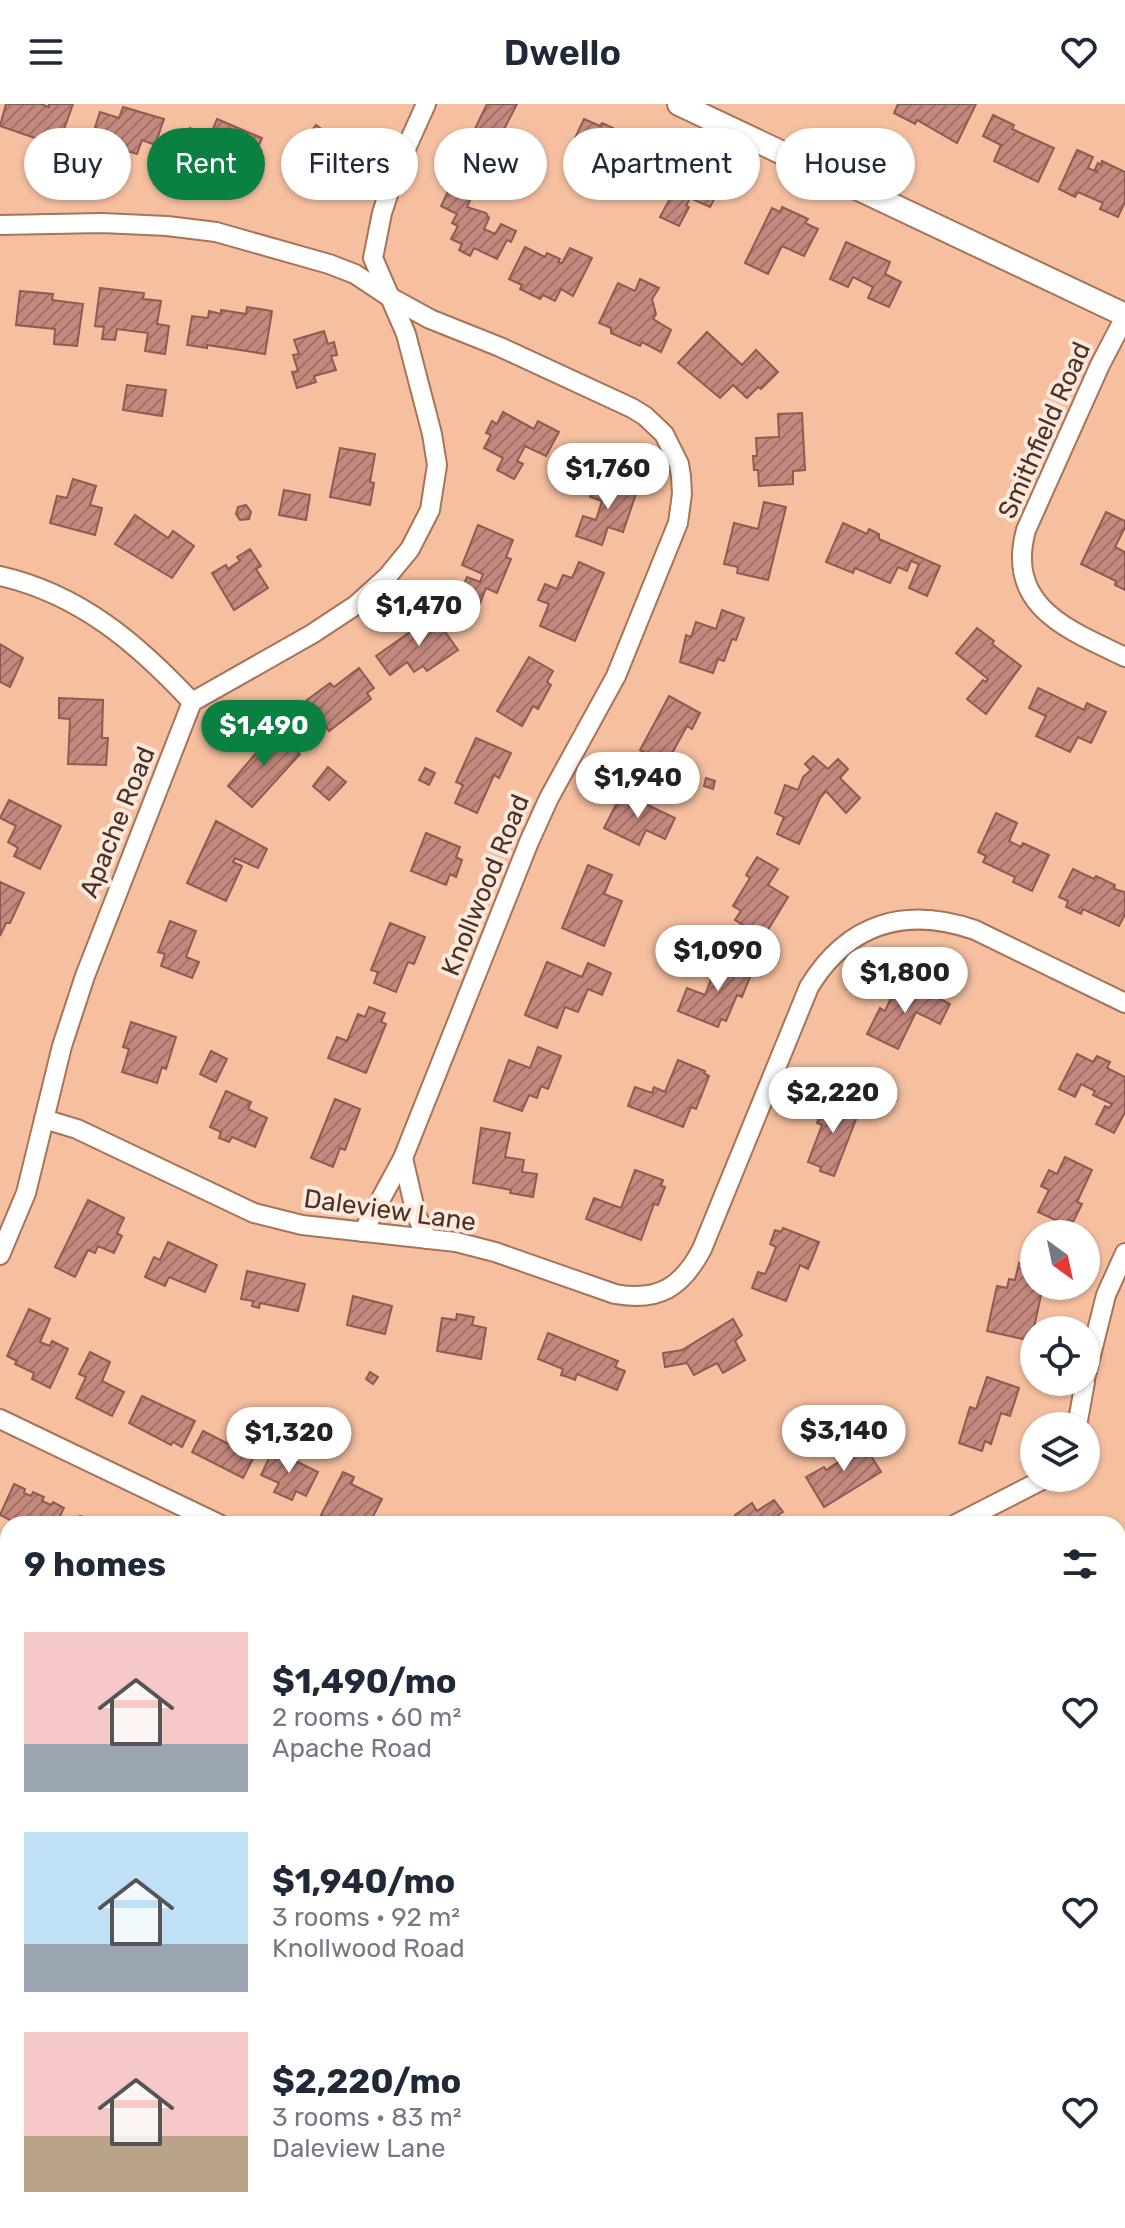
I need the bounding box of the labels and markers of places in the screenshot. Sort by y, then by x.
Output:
pin: $1,760 [543,443,673,511]
pin: $1,470 [354,580,484,648]
pin: $1,490 [199,700,329,768]
pin: $1,940 [573,752,703,820]
pin: $1,090 [653,925,783,993]
pin: $1,800 [840,947,970,1015]
pin: $2,220 [768,1067,898,1135]
pin: $3,140 [779,1405,909,1473]
pin: $1,320 [224,1407,354,1475]

